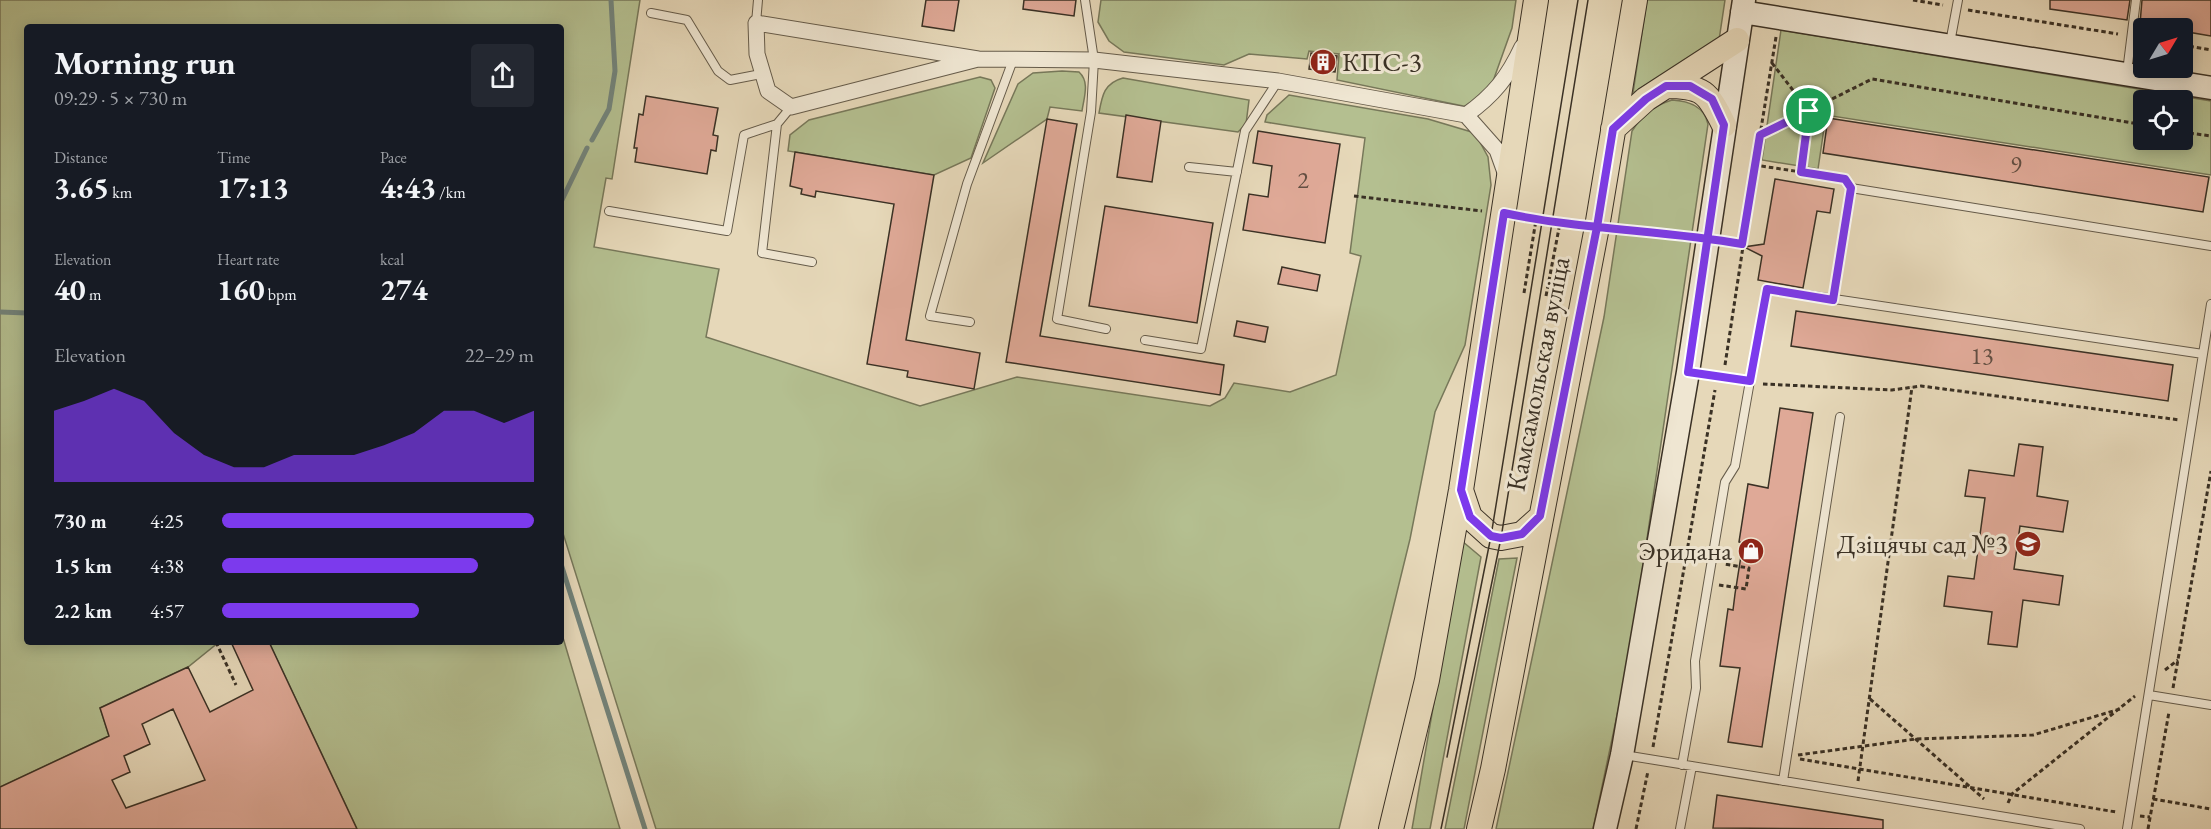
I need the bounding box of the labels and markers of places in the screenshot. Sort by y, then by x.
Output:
place label: КПС-3 [1342,44,1422,79]
building icon: КПС-3 [1308,47,1338,77]
pin [1783,85,1834,136]
place label: Дзіцячы сад №3 [1837,526,2008,561]
school or university icon: Дзіцячы сад №3 [2013,529,2043,559]
place label: Эридана [1638,533,1732,568]
shop icon: Эридана [1736,536,1766,566]

